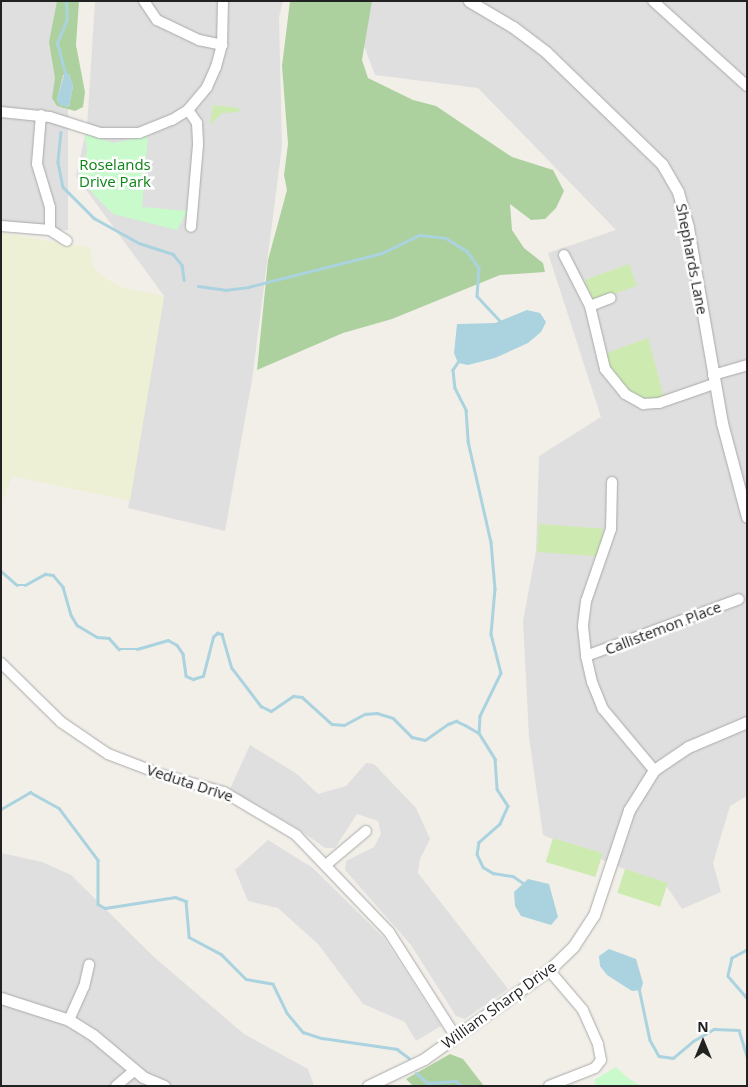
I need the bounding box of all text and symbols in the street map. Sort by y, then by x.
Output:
park label: Roselands Drive Park [79,155,151,190]
street label: Shephards Lane [672,202,712,316]
street label: Callistemon Place [602,598,724,658]
street label: Veduta Drive [144,761,236,805]
street label: William Sharp Drive [438,958,560,1052]
north arrow [678,1017,728,1067]
text: N [697,1017,709,1036]

